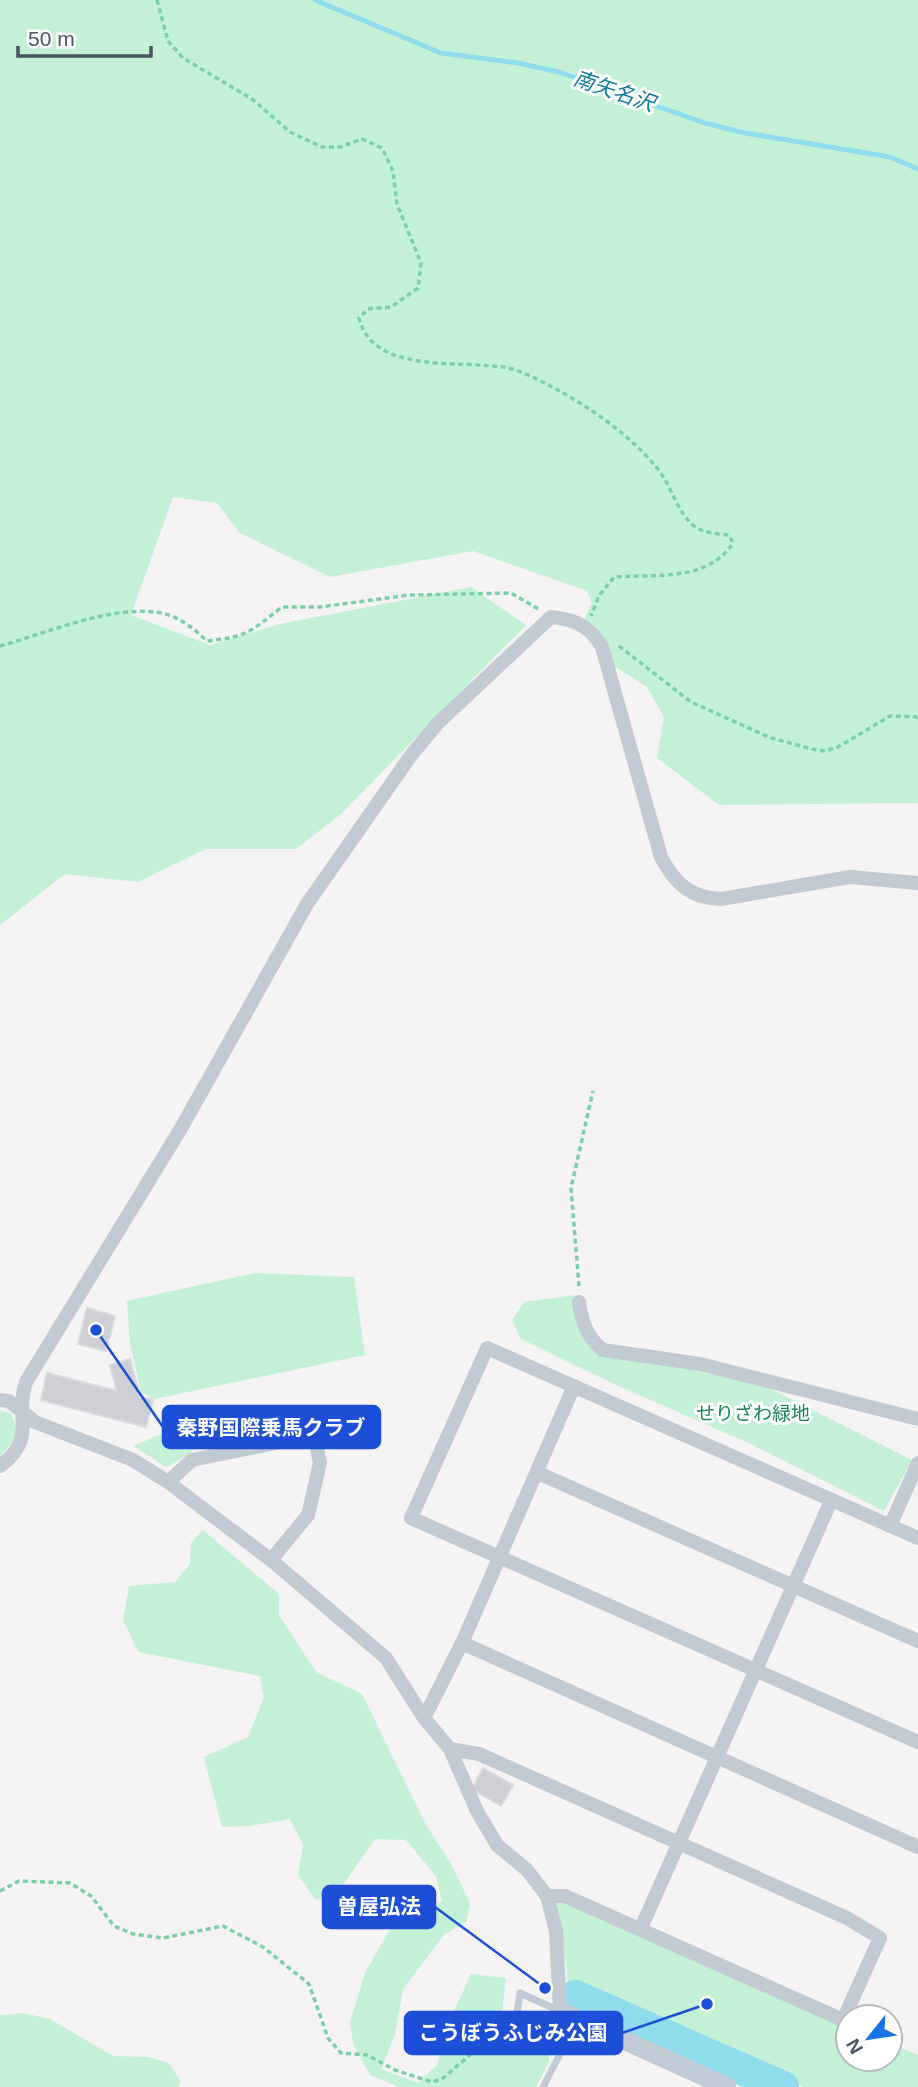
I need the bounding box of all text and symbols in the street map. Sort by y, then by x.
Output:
scale bar [18,14,150,58]
text: 50 m [28,27,75,50]
water label: 南矢名沢 [571,66,660,116]
park label: せりざわ緑地 [696,1403,810,1424]
callout: 秦野国際乗馬クラブ [163,1406,380,1448]
text: 秦野国際乗馬クラブ [177,1416,366,1439]
callout: 曽屋弘法 [323,1886,435,1928]
text: 曽屋弘法 [337,1895,421,1918]
north arrow [834,2003,904,2073]
callout: こうぼうふじみ公園 [405,2012,622,2054]
text: こうぼうふじみ公園 [419,2021,608,2044]
text: N [842,2035,867,2057]

